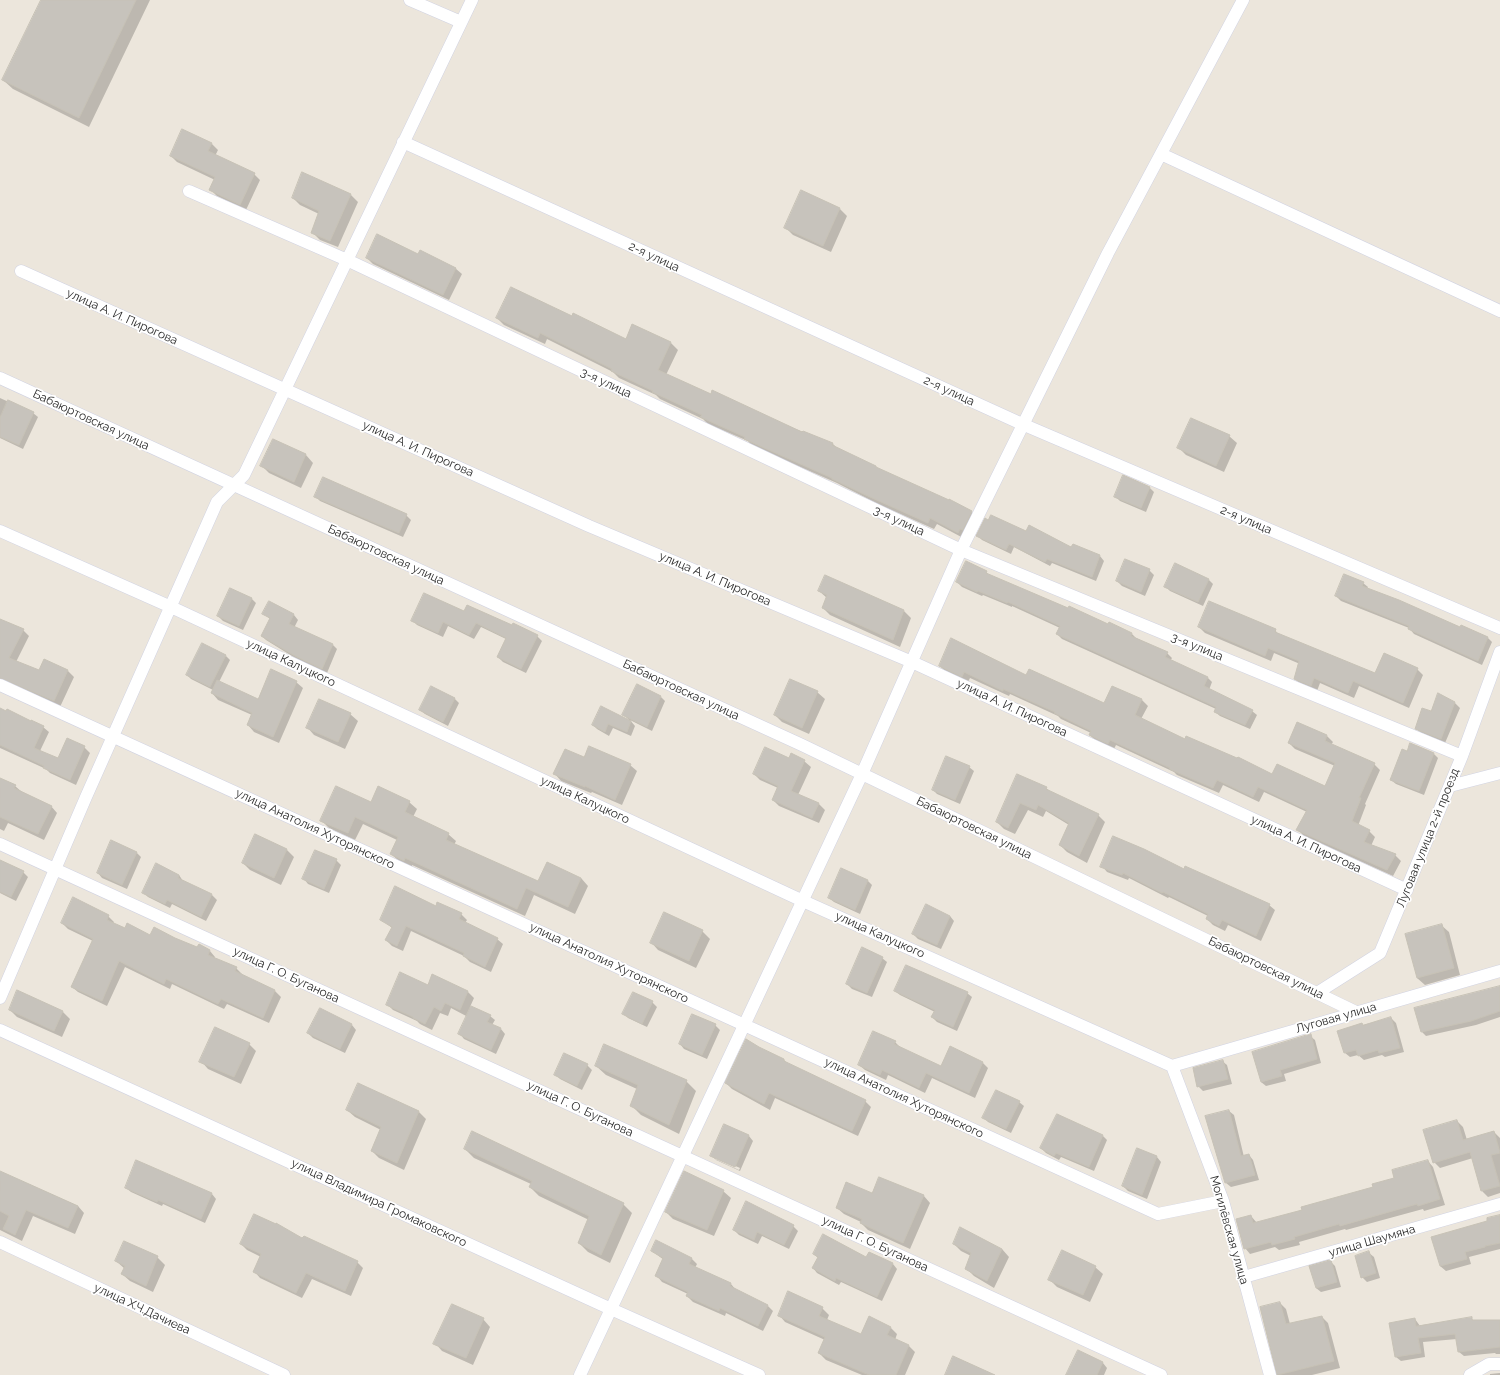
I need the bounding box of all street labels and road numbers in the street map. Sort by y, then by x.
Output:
street label: 2-я улица [626,239,682,275]
street label: улица А. И. Пирогова [64,286,180,348]
street label: 3-я улица [578,365,634,401]
street label: 2-я улица [921,373,977,409]
street label: Бабаюртовская улица [31,387,151,453]
street label: улица А. И. Пирогова [360,418,476,480]
street label: 3-я улица [871,503,927,539]
street label: 2-я улица [1218,503,1274,537]
street label: Бабаюртовская улица [326,522,446,588]
street label: улица А. И. Пирогова [657,549,773,609]
street label: 3-я улица [1169,630,1225,664]
street label: улица Калуцкого [244,636,338,690]
street label: Бабаюртовская улица [621,657,741,723]
street label: улица А. И. Пирогова [955,676,1069,740]
street label: Луговая улица 2-й проезд [1393,766,1463,910]
street label: улица Калуцкого [538,773,632,827]
street label: улица Анатолия Хуторянского [233,786,397,872]
street label: Бабаюртовская улица [914,794,1034,862]
street label: улица А. И. Пирогова [1249,812,1363,876]
street label: улица Калуцкого [833,909,927,961]
street label: улица Анатолия Хуторянского [527,920,691,1006]
street label: Бабаюртовская улица [1206,934,1326,1002]
street label: улица Г. О. Буганова [231,944,341,1006]
street label: Луговая улица [1294,1000,1378,1036]
street label: улица Анатолия Хуторянского [822,1055,986,1141]
street label: улица Г. О. Буганова [525,1078,635,1140]
street label: улица Владимира Громаковского [289,1156,469,1250]
street label: Могилёвская улица [1207,1174,1251,1286]
street label: улица Г. О. Буганова [820,1213,930,1275]
street label: улица Шаумяна [1327,1222,1417,1260]
street label: улица Х.Ч.Дачиева [92,1280,192,1338]

